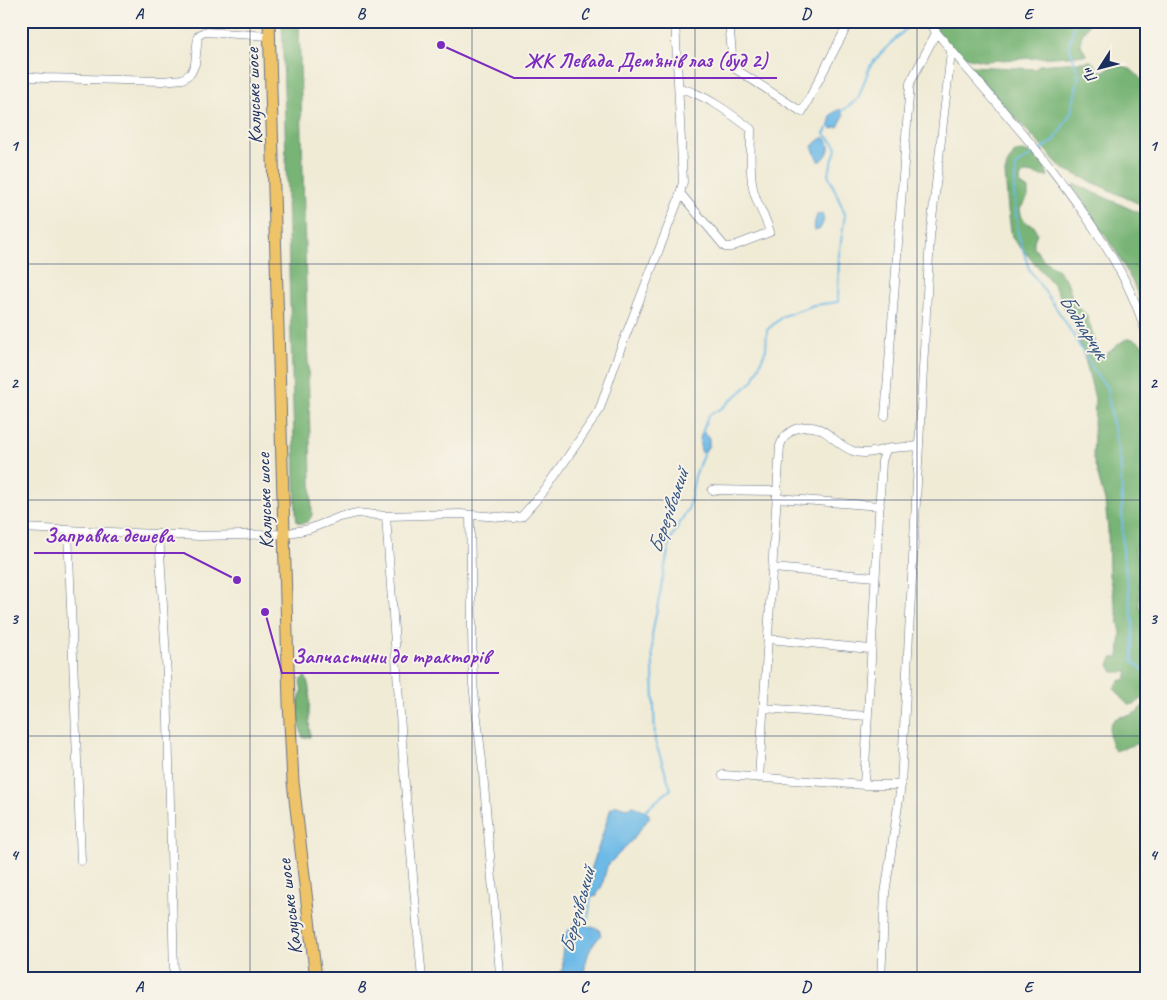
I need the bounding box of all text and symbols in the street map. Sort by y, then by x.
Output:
text: A [135,4,145,24]
text: B [357,4,367,24]
text: C [580,4,590,24]
text: D [801,4,812,24]
text: E [1024,4,1035,24]
callout: ЖК Левада Дем’янів лаз (буд 2) [514,42,777,78]
north arrow [1074,42,1124,92]
street label: Калуське шосе [239,46,268,144]
text: ЖК Левада Дем’янів лаз (буд 2) [525,47,770,73]
text: Пн [1078,64,1101,86]
text: 1 [10,136,19,156]
text: 1 [1149,136,1158,156]
water label: Боднарчук [1054,289,1116,366]
text: 2 [10,373,19,393]
text: 2 [1149,373,1158,393]
street label: Калуське шосе [250,451,279,549]
water label: Березівський [642,462,696,556]
callout: Заправка дешева [34,517,184,553]
text: Заправка дешева [44,522,175,548]
text: 3 [10,609,19,629]
text: 3 [1149,609,1158,629]
callout: Запчастини до тракторів [282,637,499,673]
text: Запчастини до тракторів [292,643,494,669]
text: 4 [10,845,19,865]
text: 4 [1149,845,1158,865]
street label: Калуське шосе [271,856,308,956]
water label: Березівський [553,860,602,955]
text: A [135,977,145,997]
text: B [357,977,367,997]
text: C [580,977,590,997]
text: D [801,977,812,997]
text: E [1024,977,1035,997]

